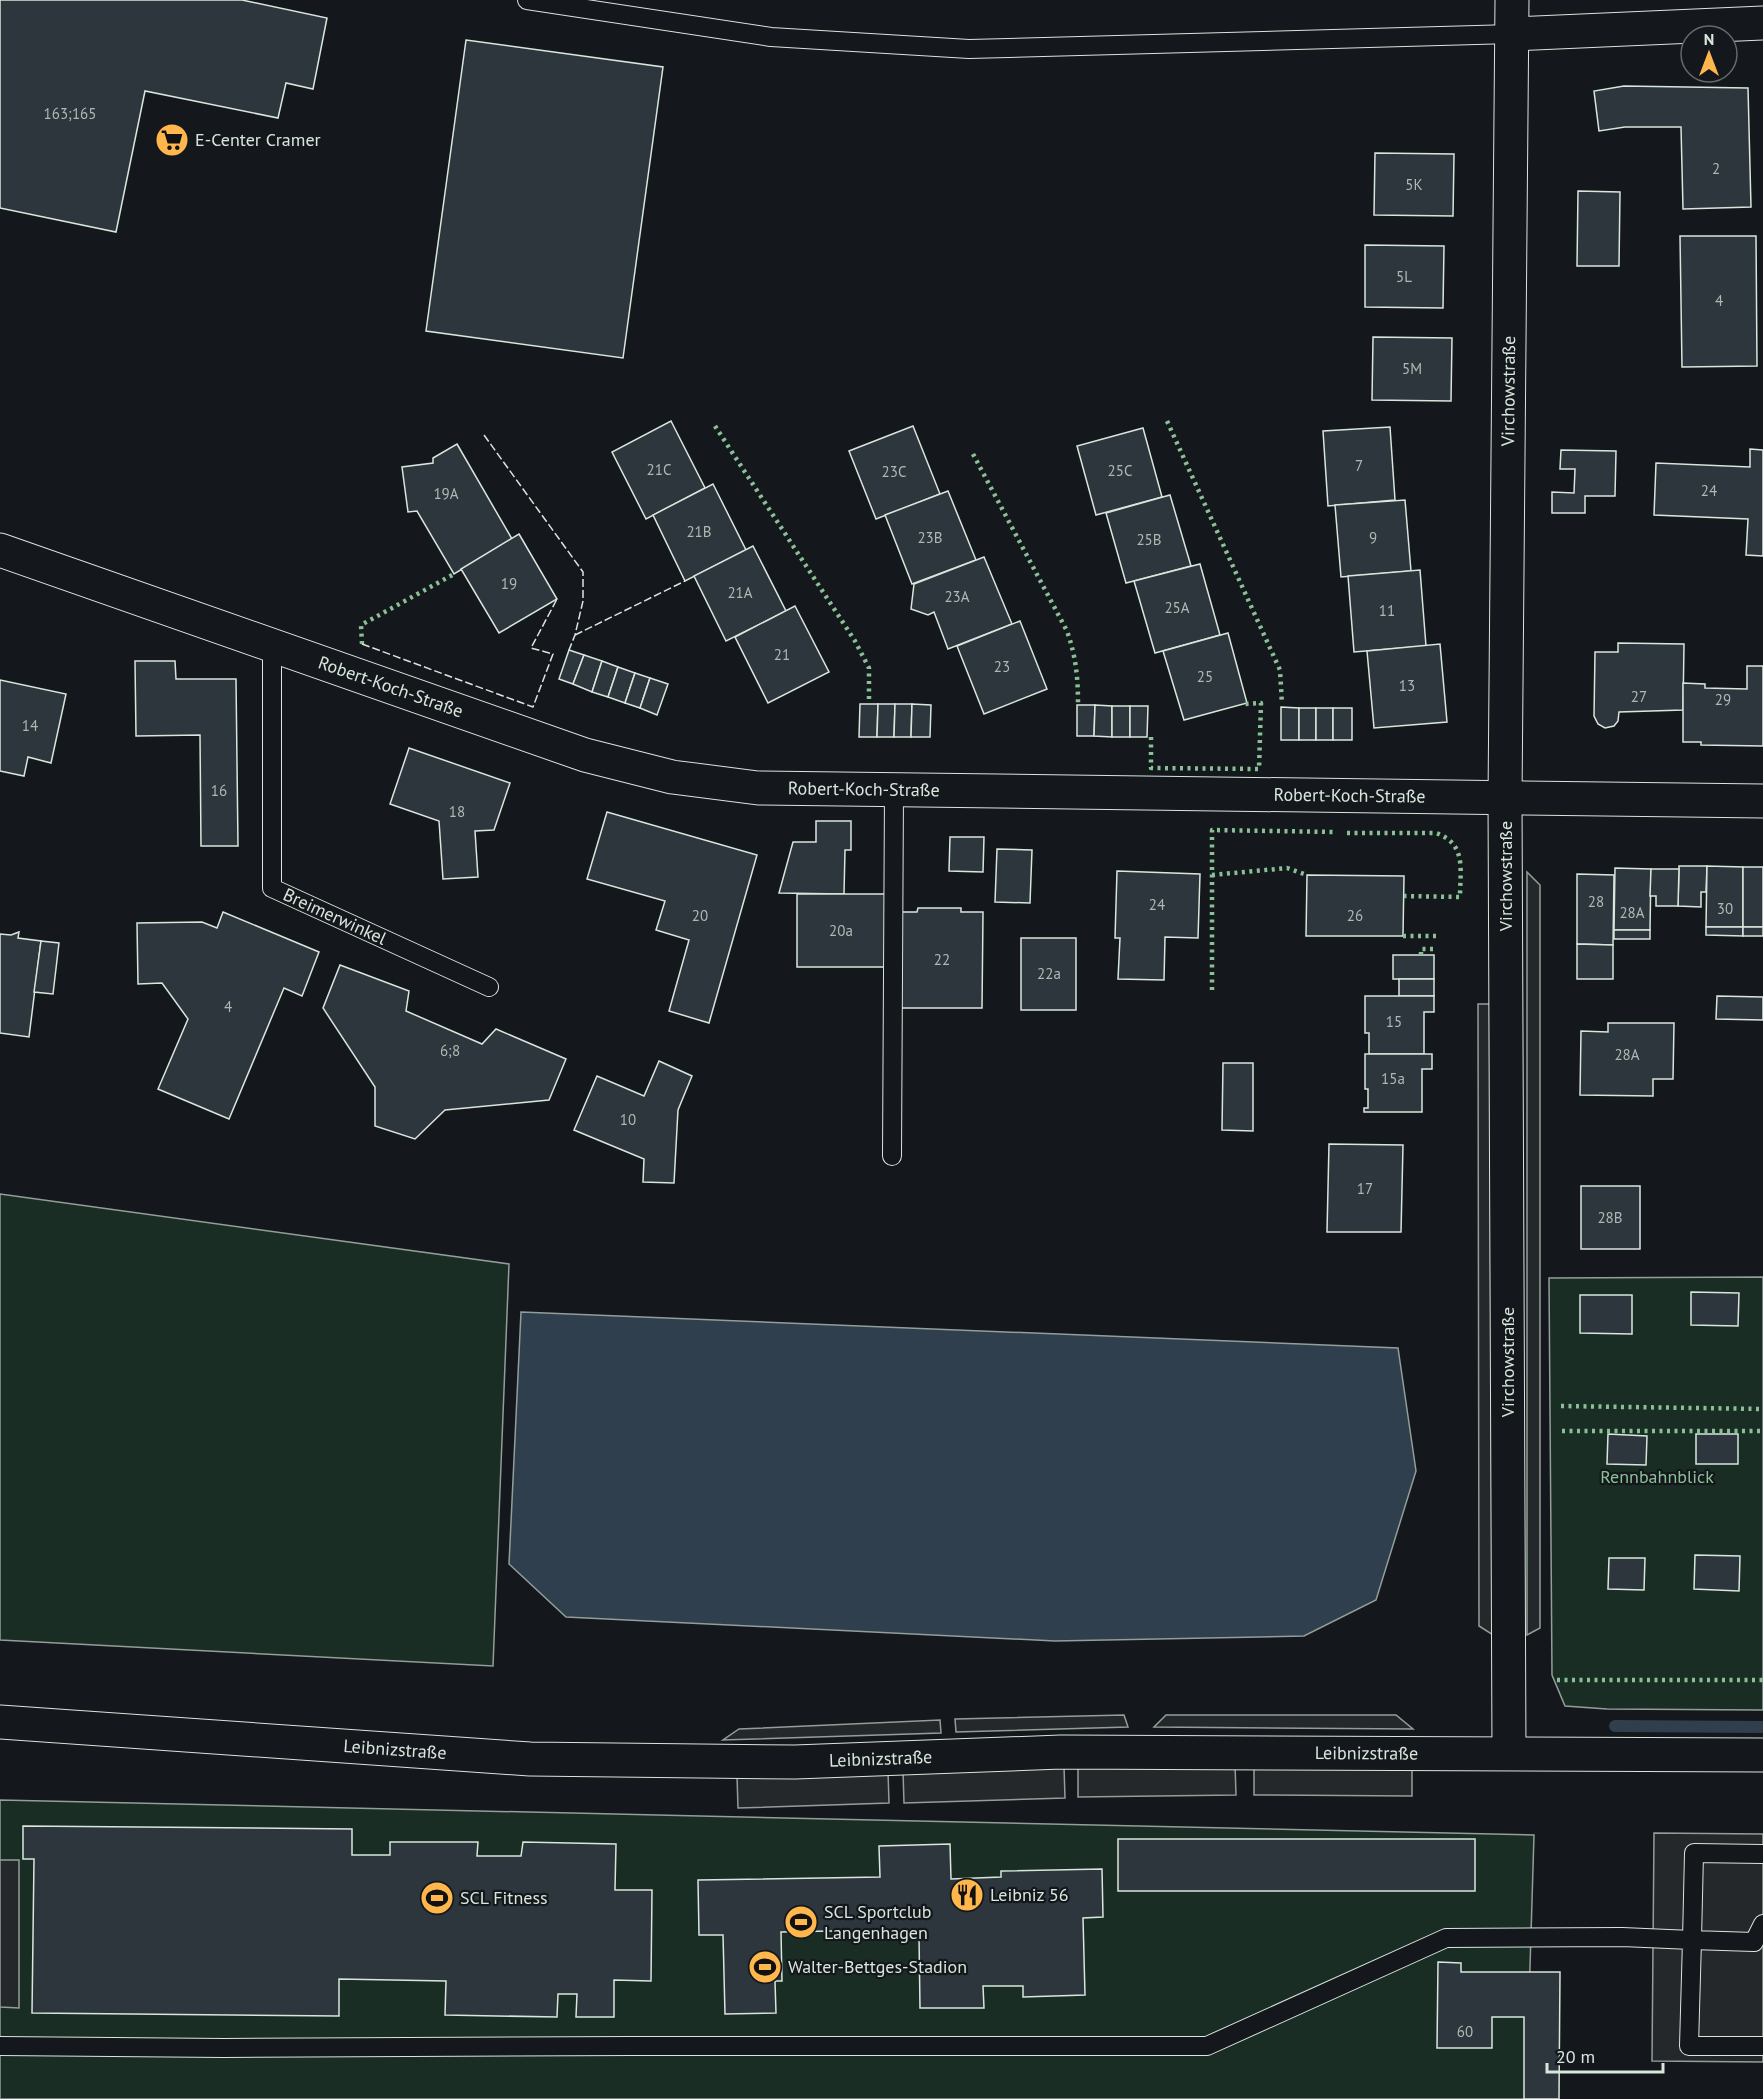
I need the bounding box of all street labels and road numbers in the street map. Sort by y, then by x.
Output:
street label: Virchowstraße [1496,336,1520,447]
street label: Robert-Koch-Straße [315,650,466,722]
street label: Robert-Koch-Straße [788,776,940,801]
street label: Robert-Koch-Straße [1274,783,1426,808]
street label: Virchowstraße [1494,821,1517,932]
street label: Breimerwinkel [280,883,391,950]
street label: Virchowstraße [1496,1307,1519,1418]
street label: Leibnizstraße [343,1734,447,1764]
street label: Leibnizstraße [1315,1741,1418,1765]
street label: Leibnizstraße [829,1745,933,1772]

